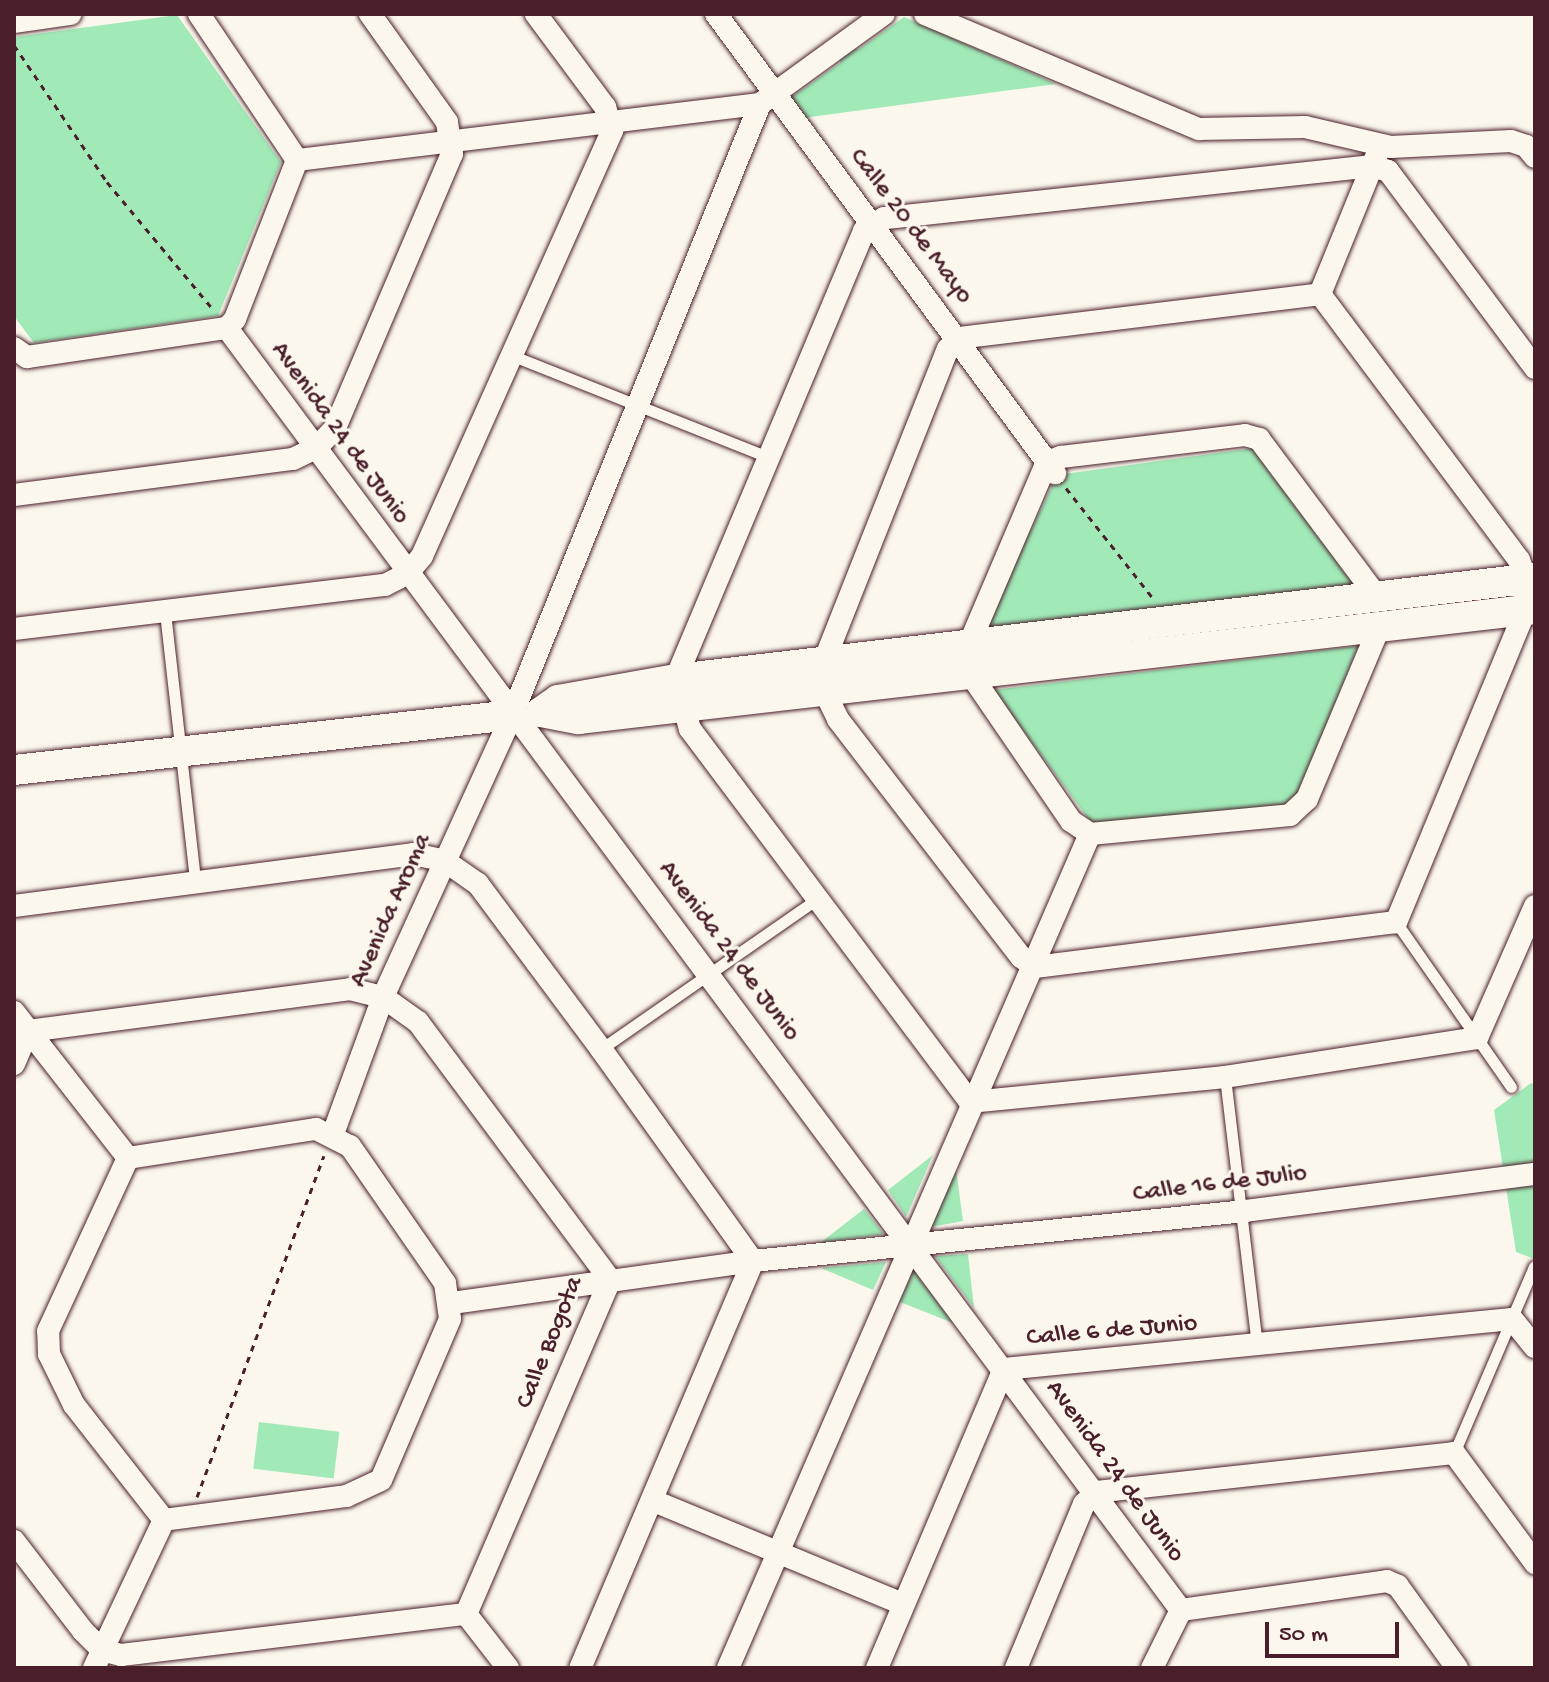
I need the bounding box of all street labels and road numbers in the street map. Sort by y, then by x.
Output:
street label: Calle 20 de Mayo [841,143,979,311]
street label: Avenida 24 de Junio [262,337,416,531]
street label: Avenida Aroma [344,829,440,993]
street label: Avenida 24 de Junio [650,856,806,1048]
street label: Calle 16 de Julio [1131,1159,1309,1211]
street label: Calle Bogota [510,1272,592,1414]
street label: Calle 6 de Junio [1025,1309,1199,1355]
street label: Avenida 24 de Junio [1037,1375,1191,1569]

